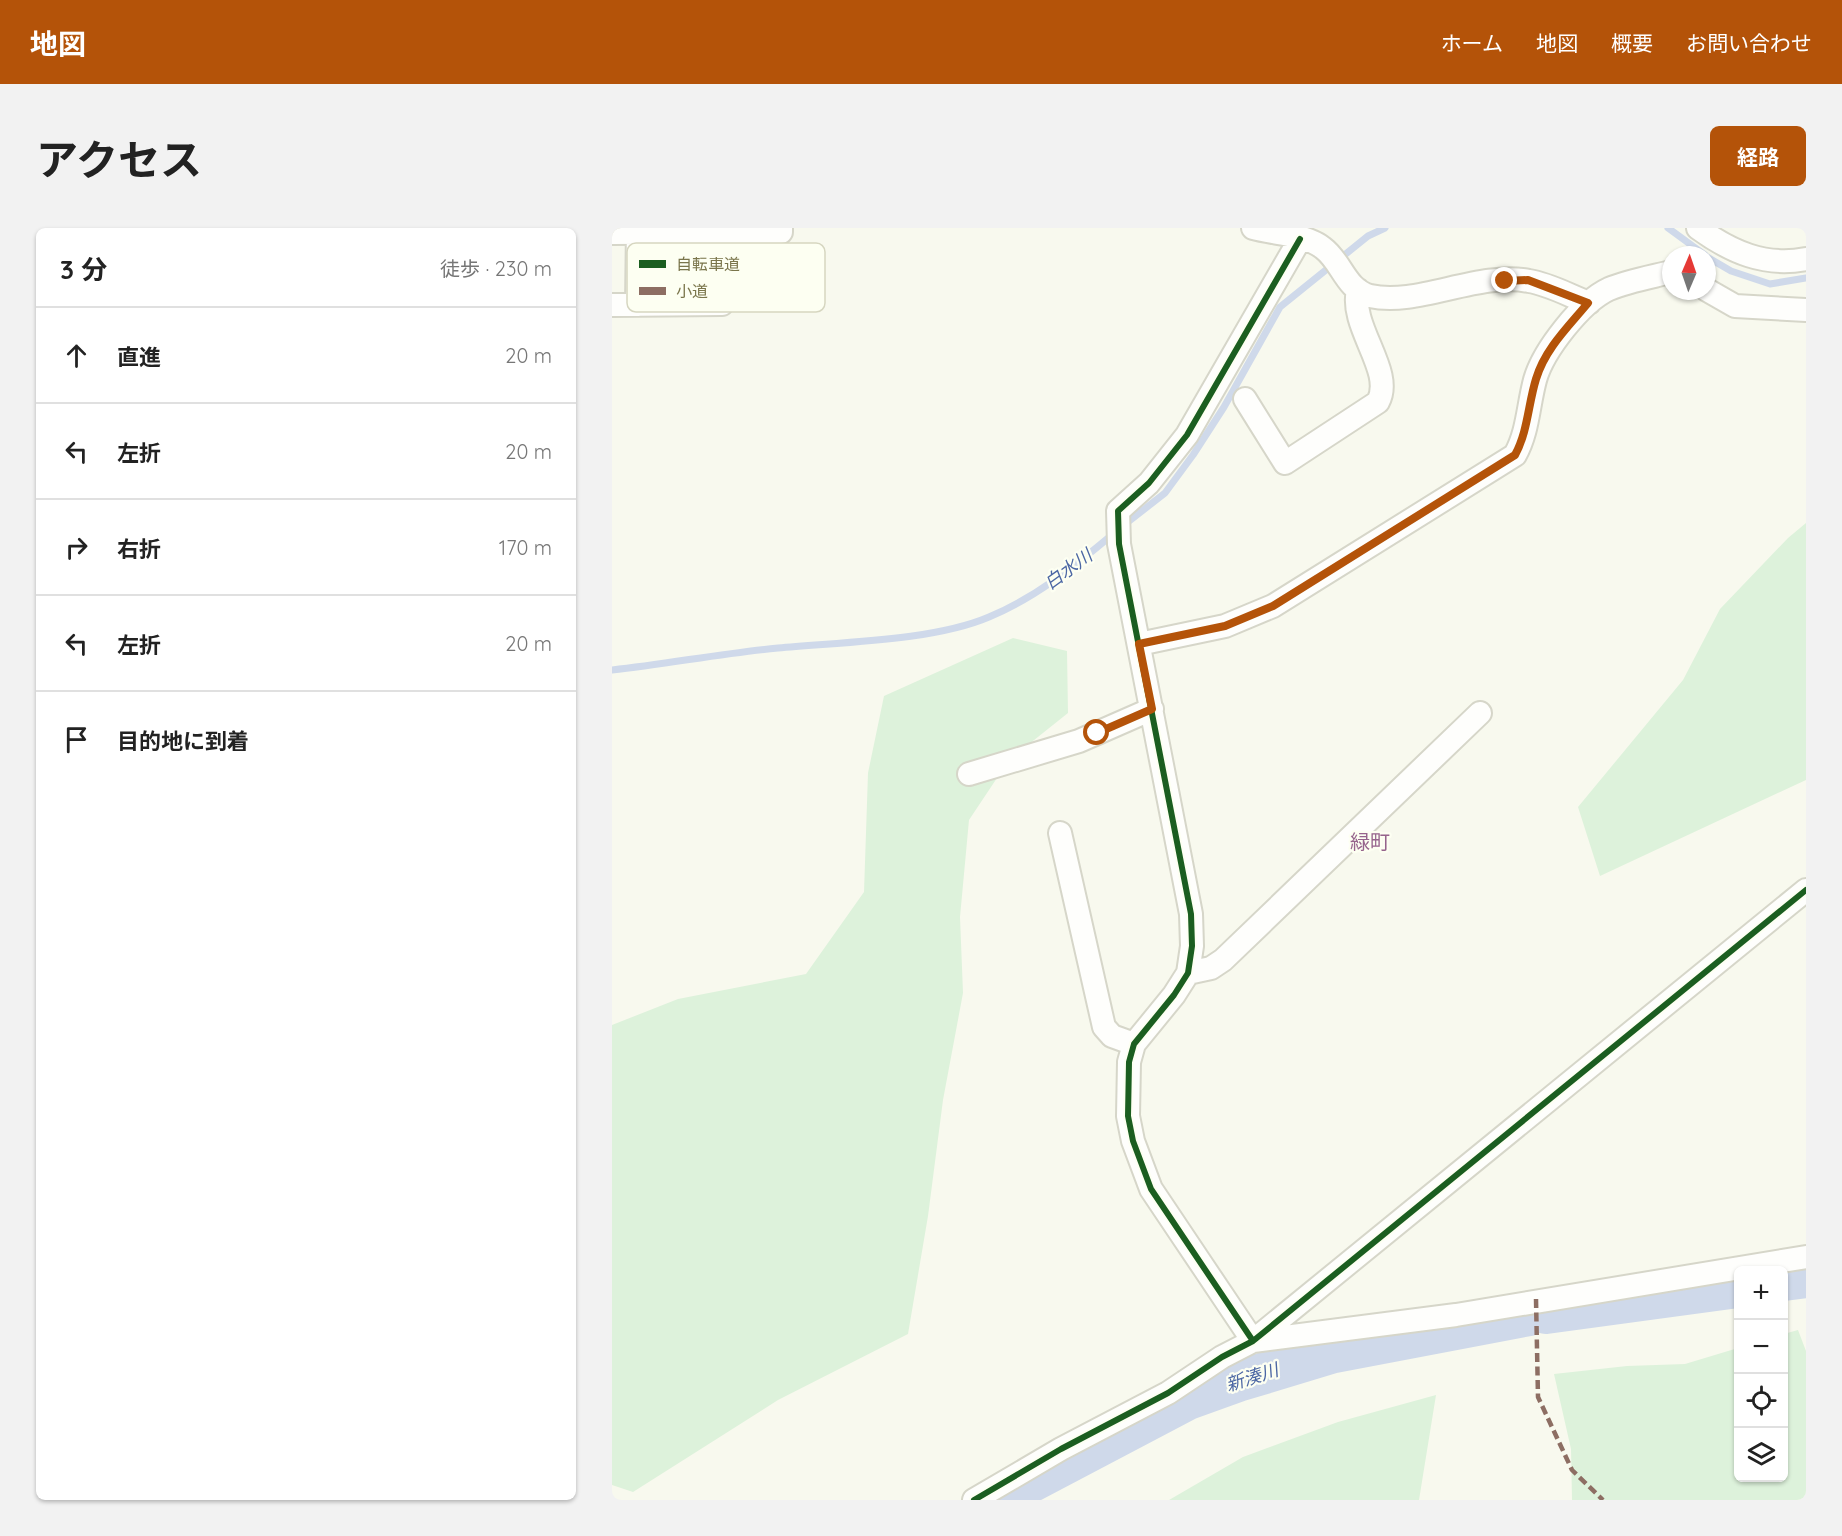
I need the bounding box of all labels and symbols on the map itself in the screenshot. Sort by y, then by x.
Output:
legend [627,243,825,312]
north arrow [1662,246,1716,300]
text: 自転車道 [676,254,740,274]
route end [1491,267,1517,293]
text: 小道 [676,281,708,301]
water label: 白水川 [1039,543,1098,594]
route start [1083,719,1109,745]
district label: 緑町 [1350,829,1390,854]
water label: 新湊川 [1223,1357,1283,1396]

